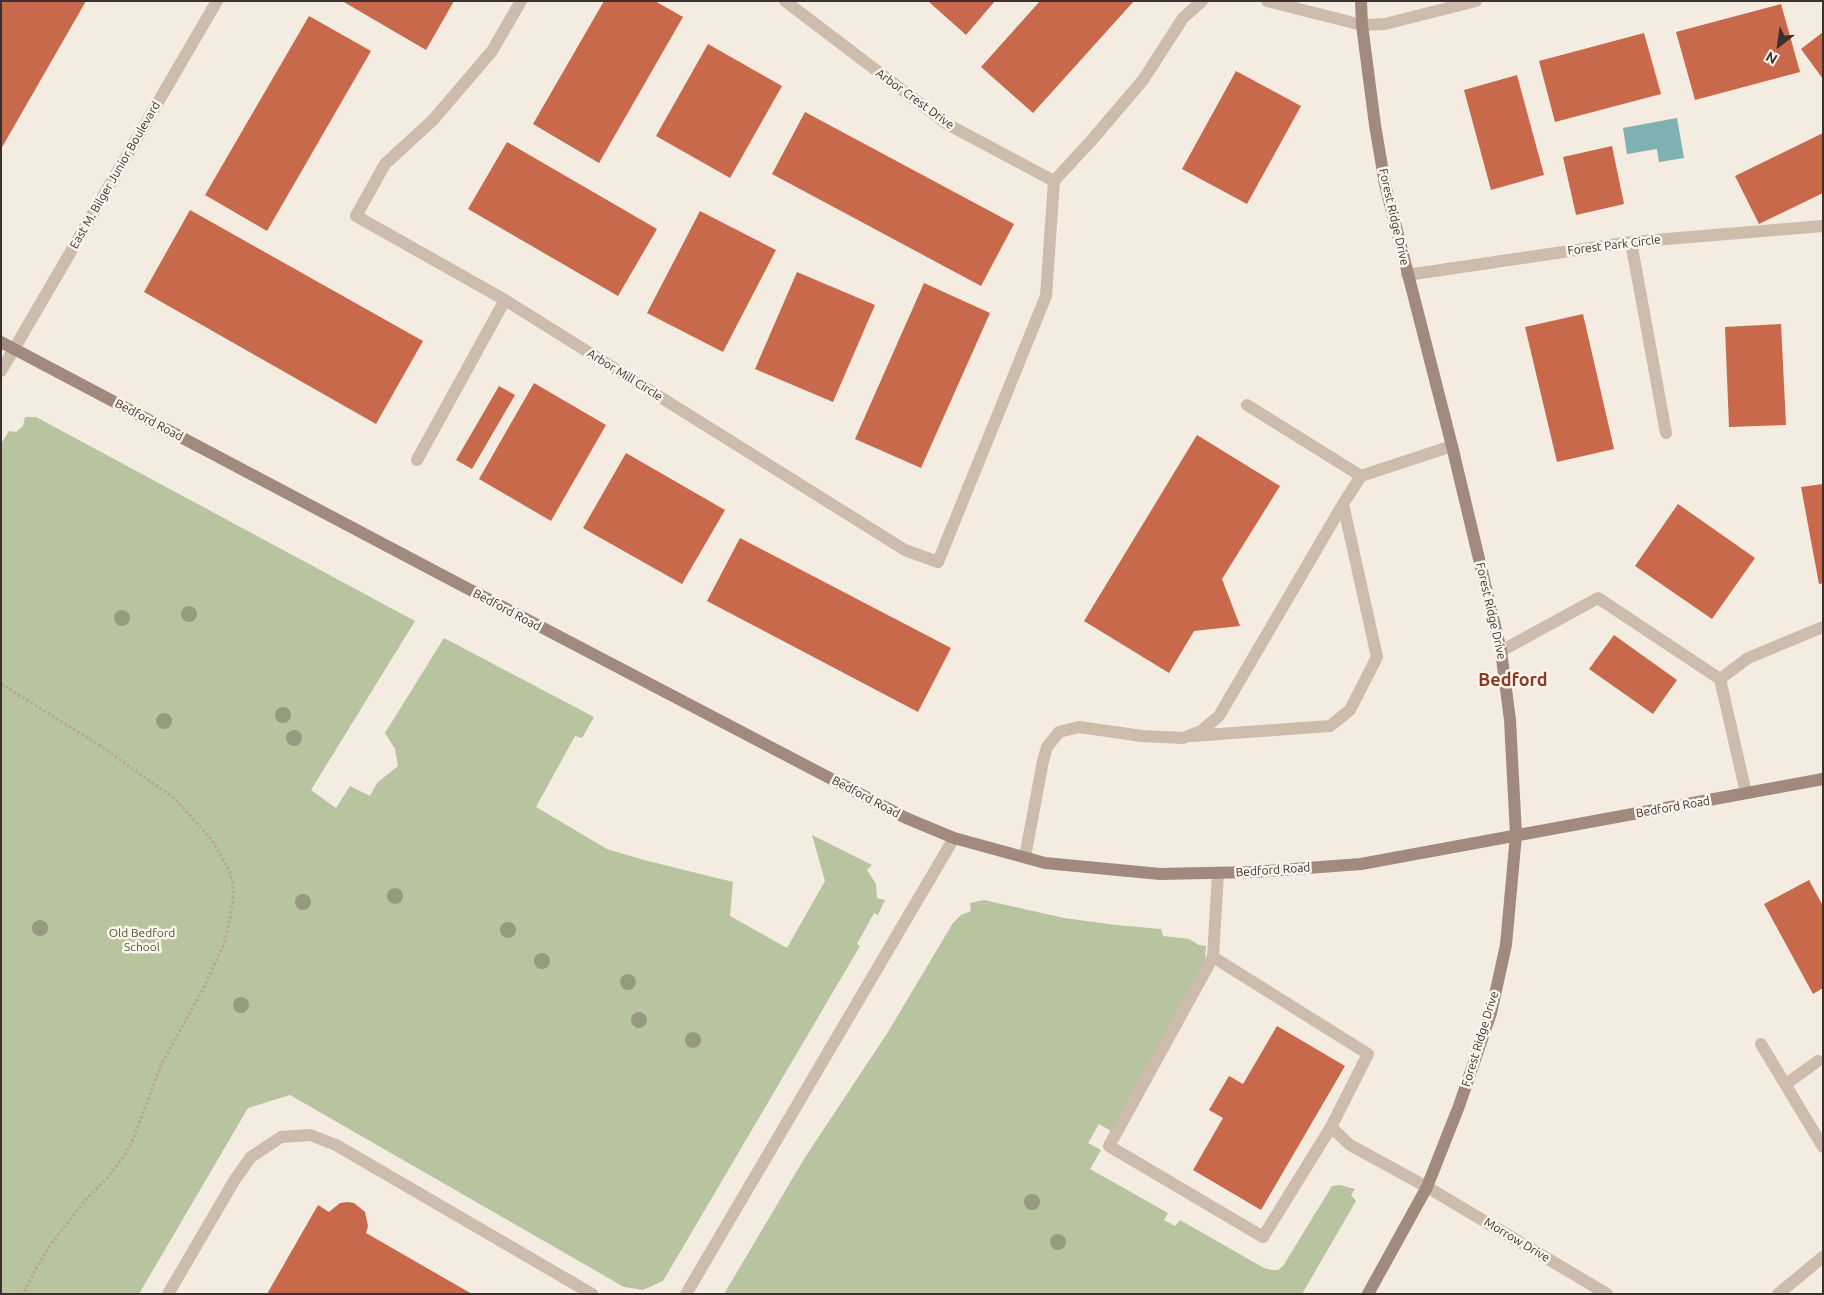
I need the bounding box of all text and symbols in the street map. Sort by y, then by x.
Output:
north arrow [1754,20,1804,70]
text: N [1763,48,1780,68]
street label: Arbor Crest Drive [873,66,957,132]
street label: East M. Bilger Junior Boulevard [67,99,163,251]
street label: Forest Ridge Drive [1376,167,1412,267]
street label: Forest Park Circle [1567,232,1661,258]
street label: Arbor Mill Circle [585,346,665,404]
street label: Bedford Road [113,396,185,444]
street label: Forest Ridge Drive [1473,561,1509,661]
street label: Bedford Road [471,586,543,634]
district label: Bedford [1478,669,1548,691]
street label: Bedford Road [830,773,902,821]
street label: Bedford Road [1635,793,1711,821]
street label: Bedford Road [1235,860,1311,880]
park label: Old Bedford School [109,926,175,954]
street label: Forest Ridge Drive [1459,989,1501,1089]
street label: Morrow Drive [1482,1215,1552,1265]

